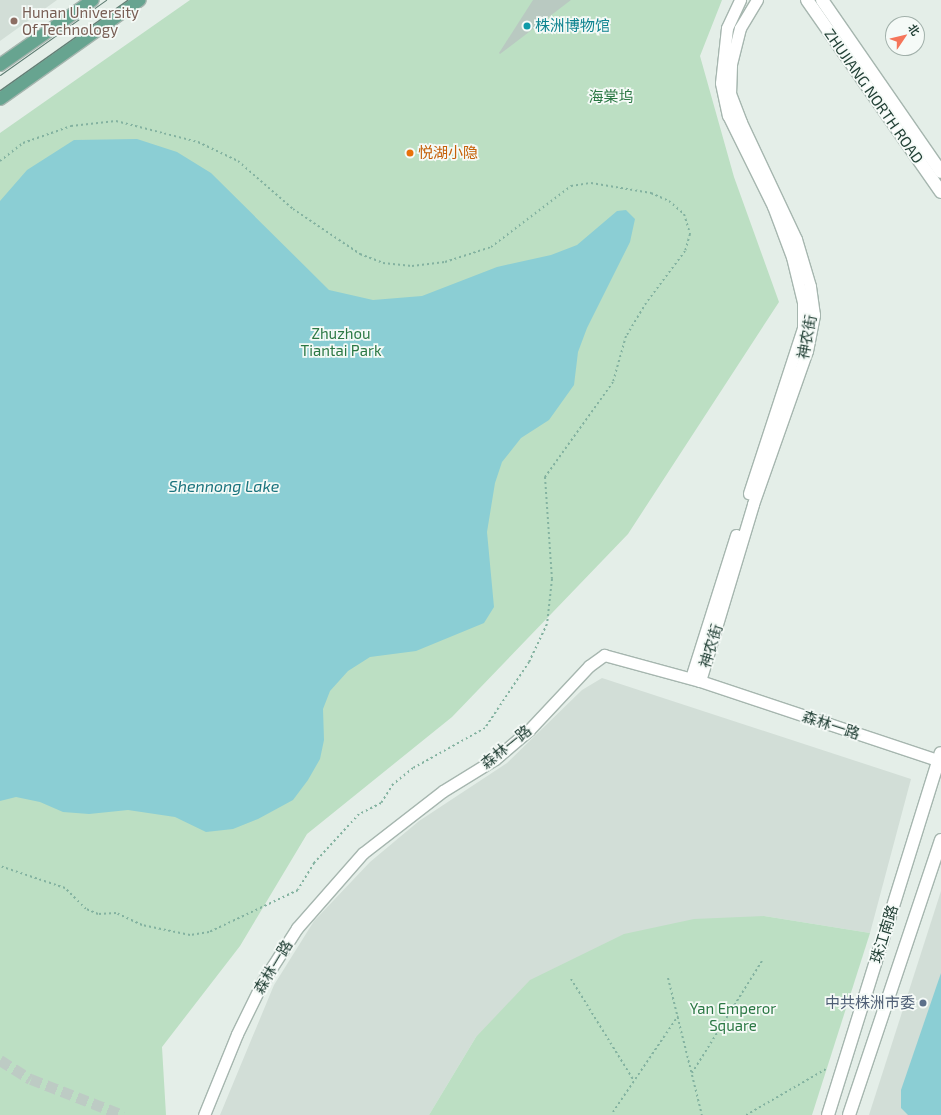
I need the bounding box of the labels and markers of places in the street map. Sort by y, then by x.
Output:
place label: Hunan University Of Technology [22,3,139,38]
marker: Hunan University Of Technology [9,16,19,26]
place label: 株洲博物馆 [535,17,610,35]
marker: 株洲博物馆 [522,21,532,31]
place label: 悦湖小隐 [418,144,478,162]
marker: 悦湖小隐 [405,148,415,158]
place label: 中共株洲市委 [825,994,915,1012]
marker: 中共株洲市委 [918,998,928,1008]

